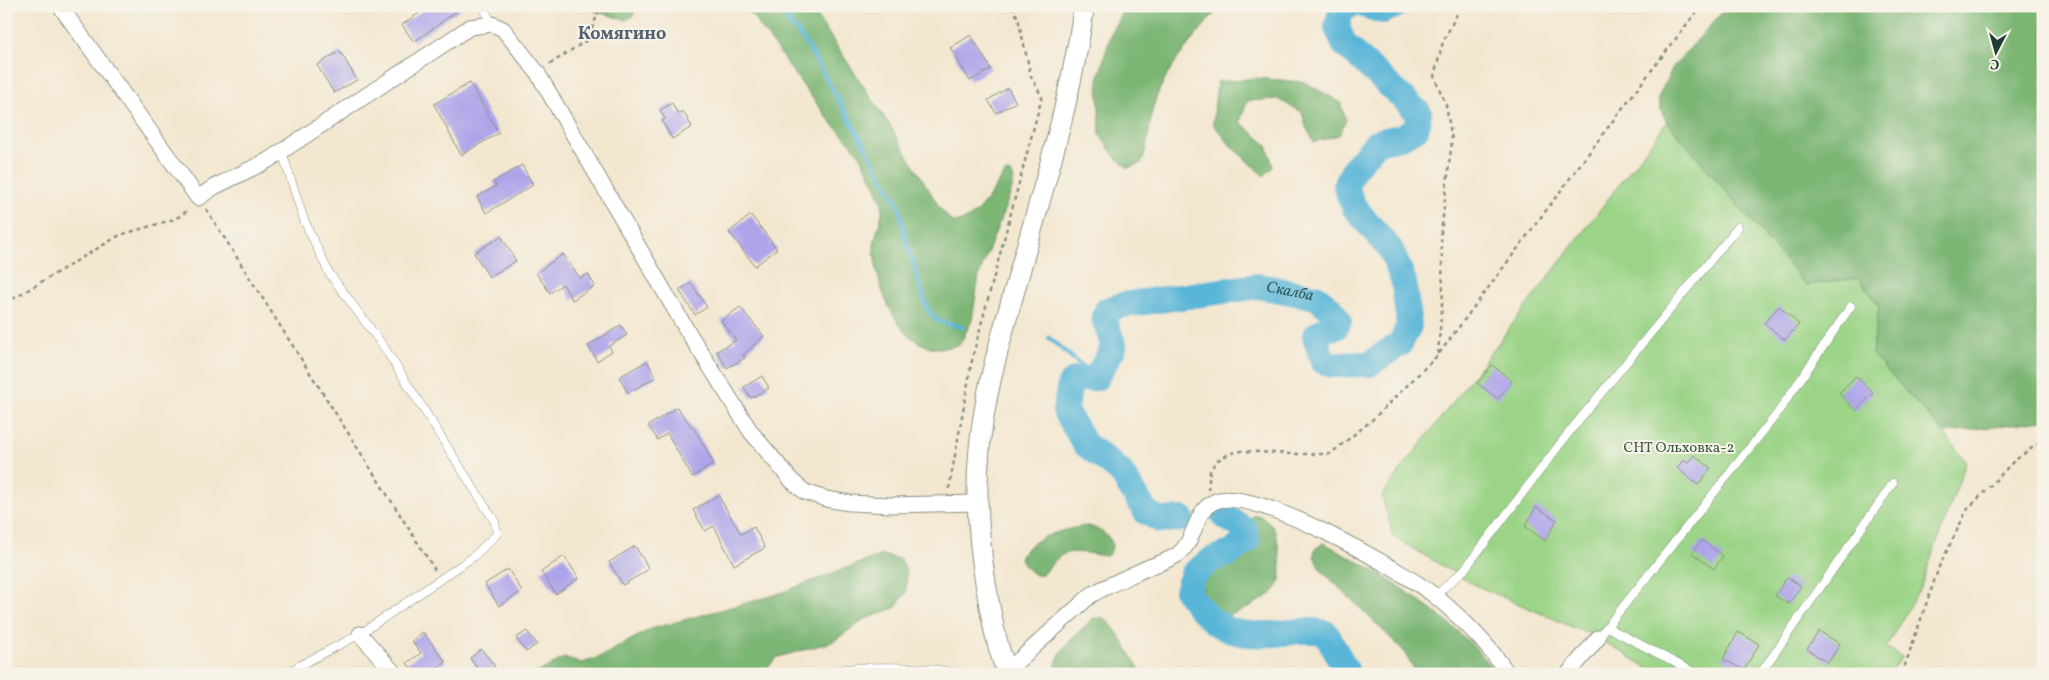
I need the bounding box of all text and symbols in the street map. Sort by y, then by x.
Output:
district label: Комягино [578,22,666,47]
north arrow [1972,28,2022,78]
text: С [1989,54,2000,73]
water label: Скалба [1264,277,1316,307]
park label: СНТ Ольховка-2 [1623,438,1735,459]

